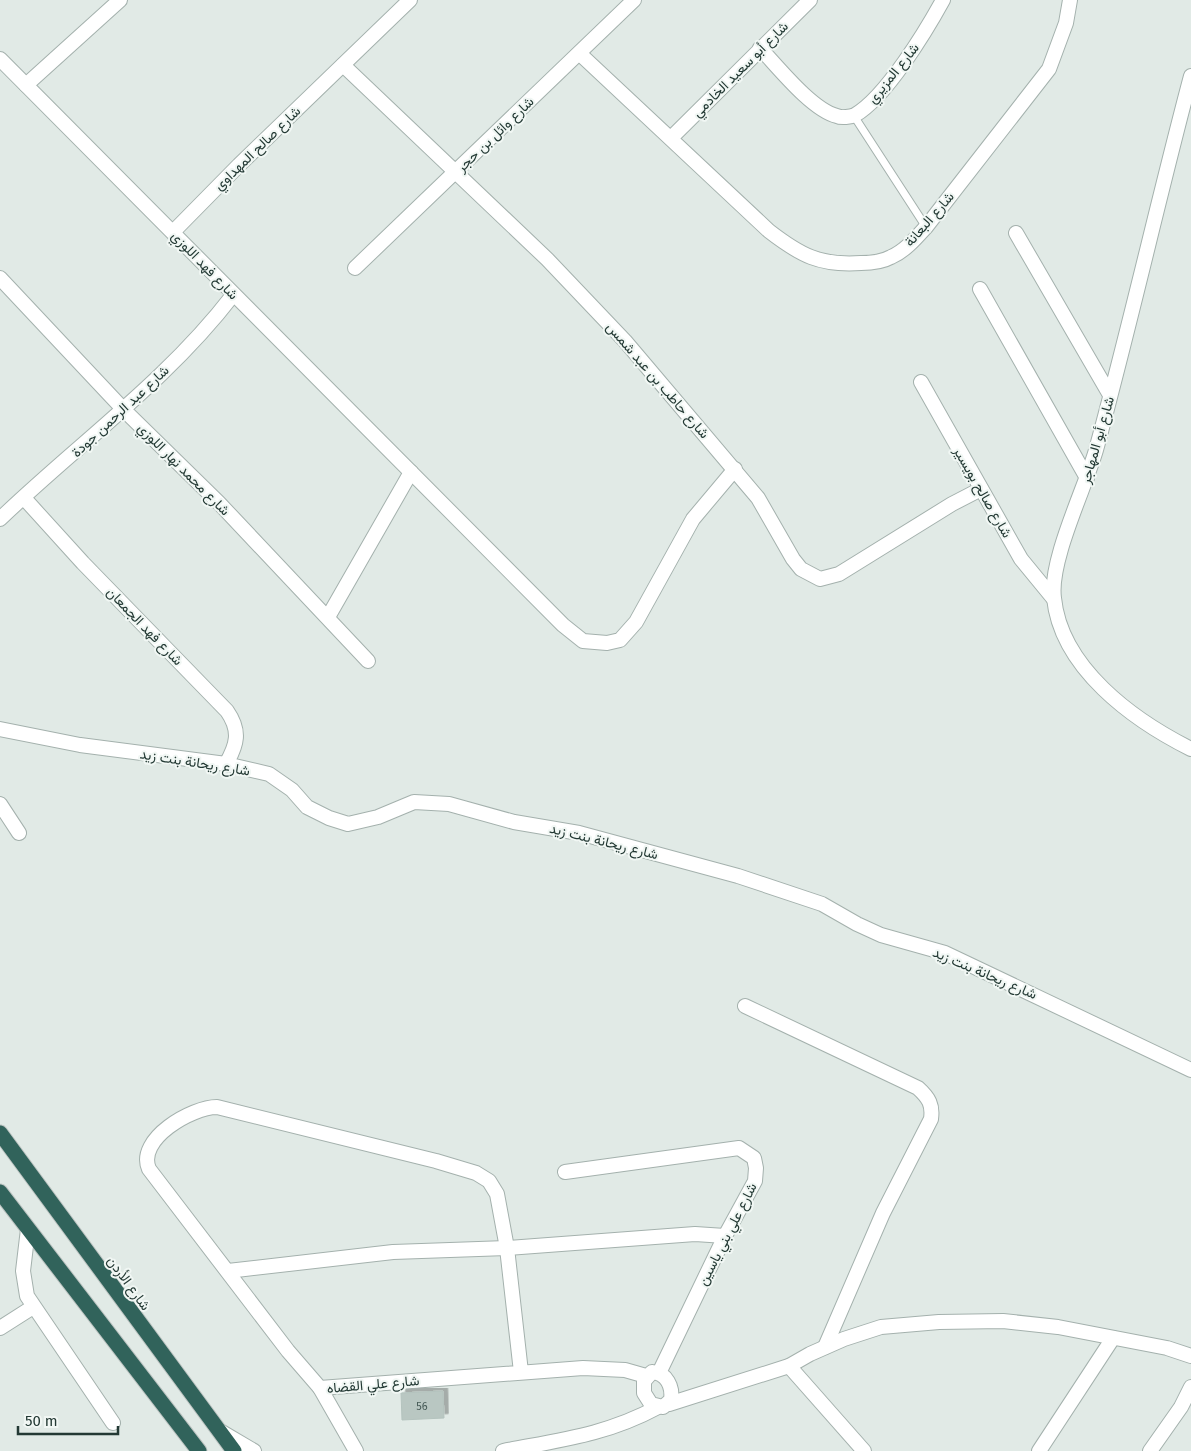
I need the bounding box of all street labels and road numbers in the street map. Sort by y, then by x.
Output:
street label: شارع أبو سعيد الخادمي [689,18,794,123]
street label: شارع المزيري [864,40,925,109]
street label: شارع وائل بن حجر [452,93,539,178]
street label: شارع صالح المهداوي [211,103,306,196]
street label: شارع البعانة [901,188,959,251]
street label: شارع فهد اللوزي [165,227,242,305]
street label: شارع حاطب بن عبد شمس [601,319,713,443]
street label: شارع عبد الرحمن جودة [68,362,174,462]
street label: شارع أبو المهاجر [1077,395,1120,487]
street label: شارع محمد نهار اللوزي [132,420,233,521]
street label: شارع صالح بويسير [947,443,1015,542]
street label: شارع فهد الجمعان [102,584,186,670]
street label: شارع ريحانة بنت زيد [138,745,251,782]
street label: شارع ريحانة بنت زيد [547,820,660,865]
street label: شارع ريحانة بنت زيد [929,944,1039,1005]
street label: شارع علي بني ياسين [694,1180,763,1290]
street label: شارع الأردن [102,1253,154,1315]
street label: شارع علي القضاه [326,1372,420,1400]

